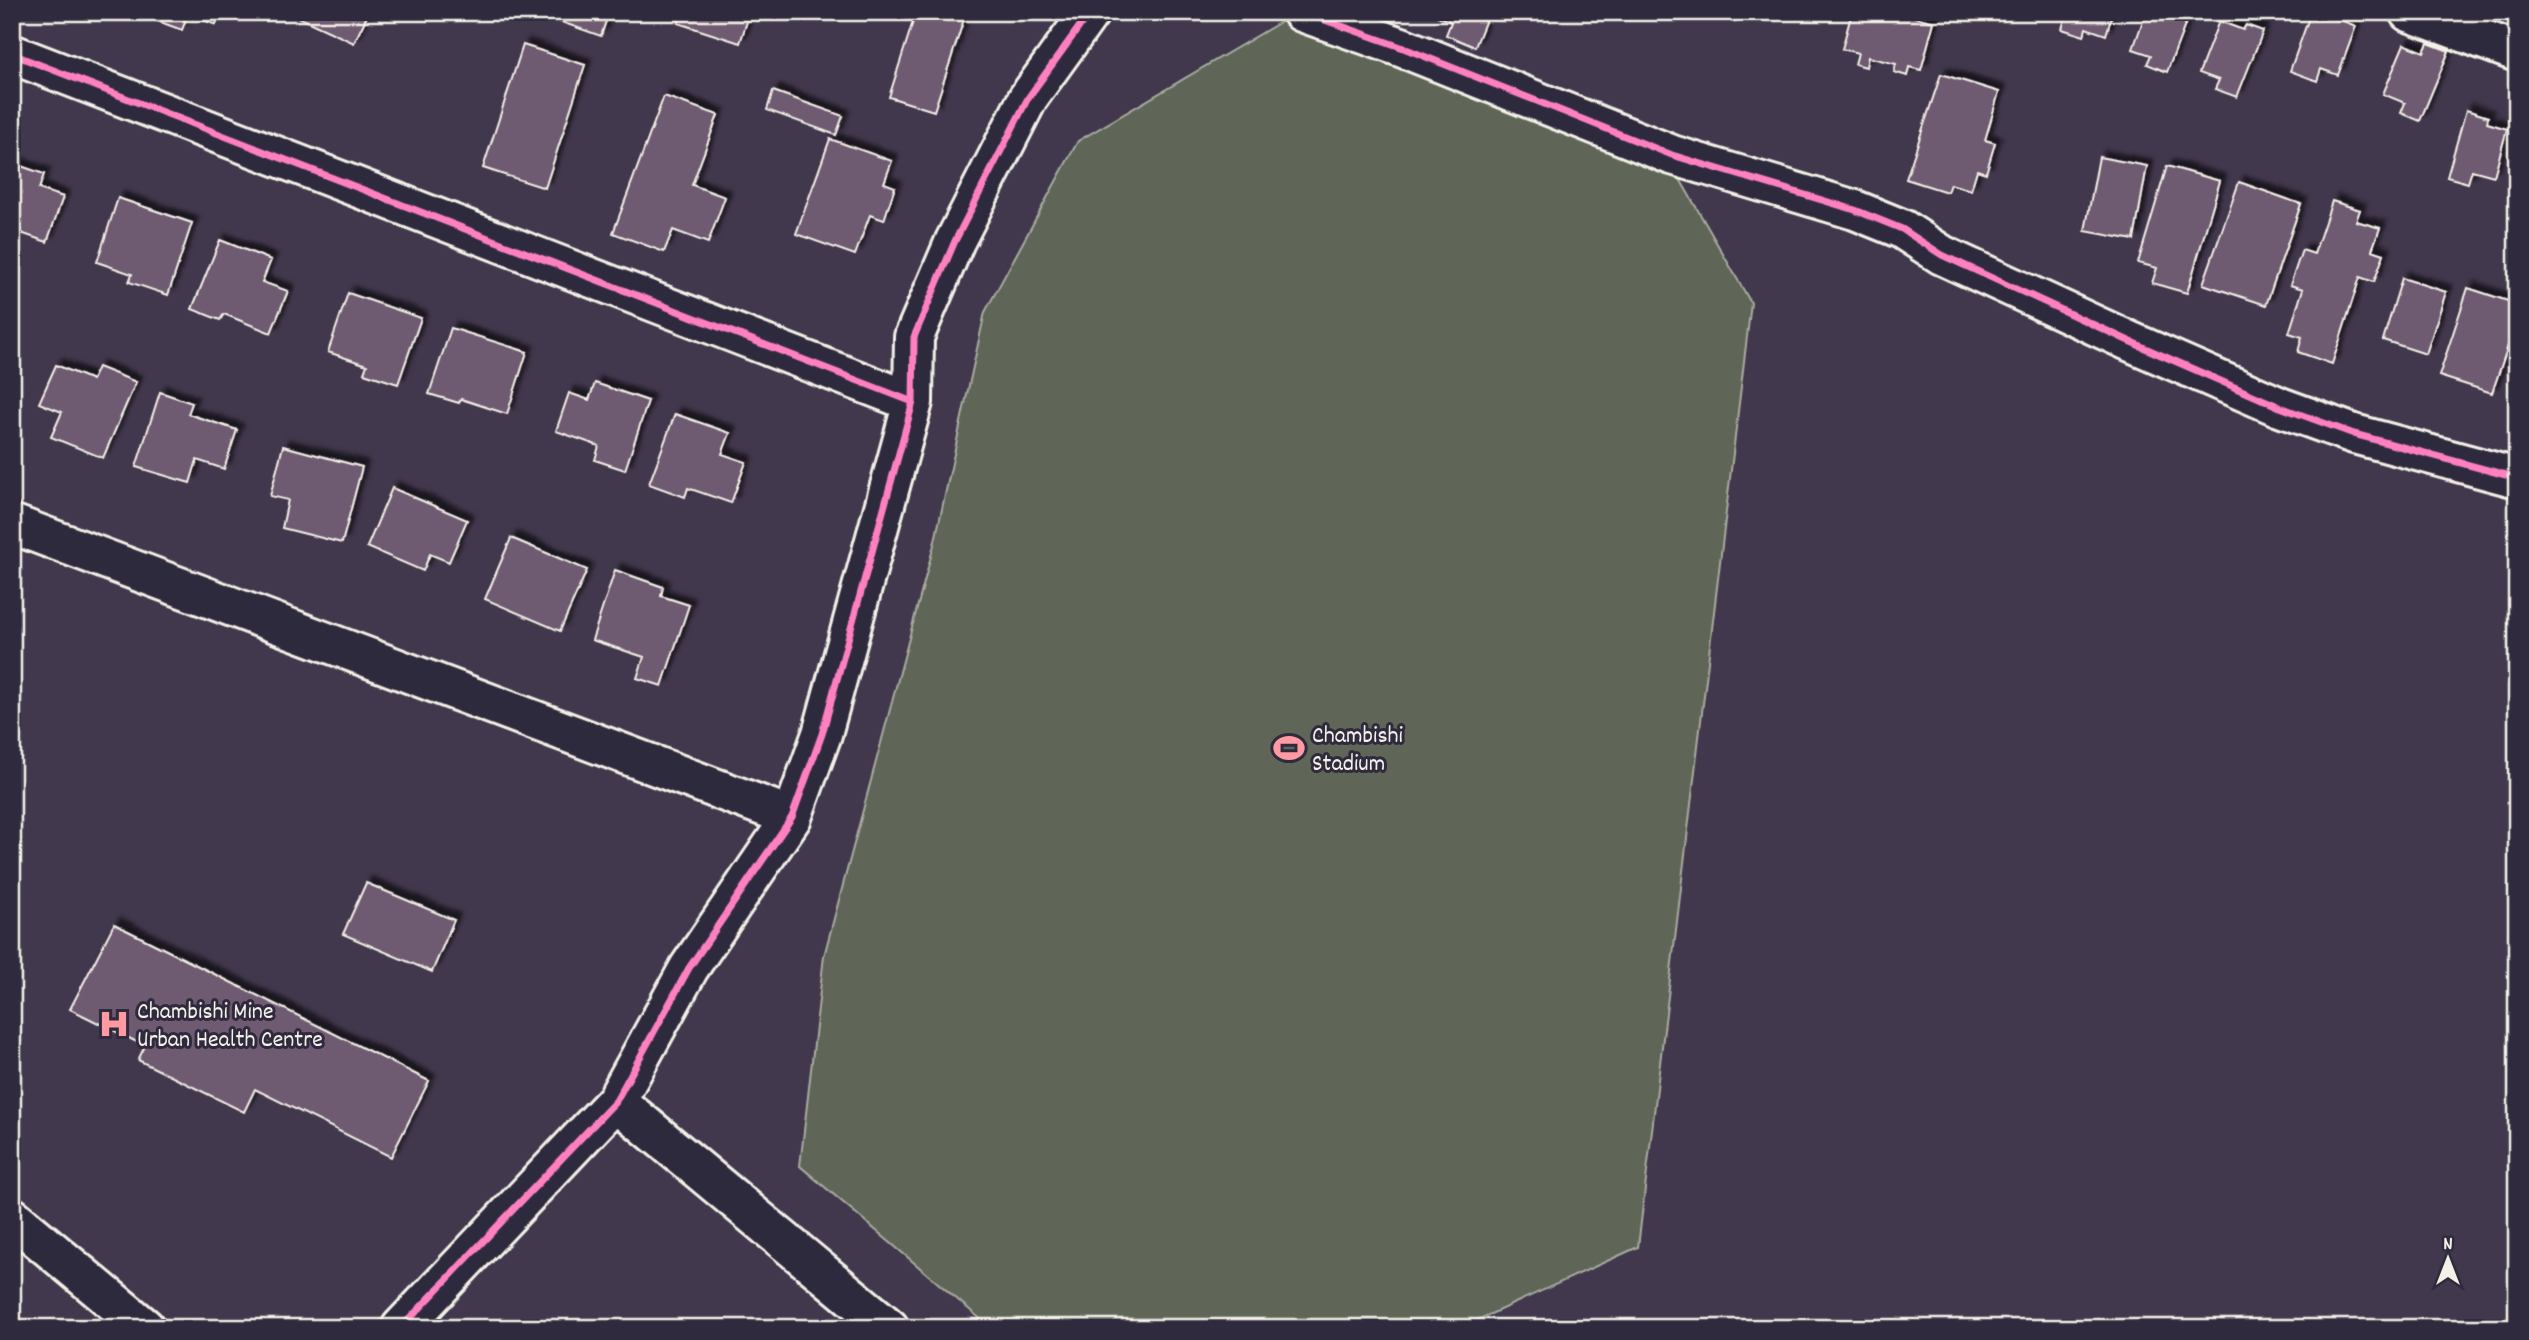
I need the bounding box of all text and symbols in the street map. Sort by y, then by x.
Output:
place label: Chambishi Stadium [1312,720,1403,782]
sports icon: Chambishi Stadium [1272,731,1306,765]
place label: Chambishi Mine Urban Health Centre [137,996,323,1058]
hospital icon: Chambishi Mine Urban Health Centre [97,1007,131,1041]
north arrow [2414,1224,2484,1294]
text: N [2443,1232,2453,1259]

